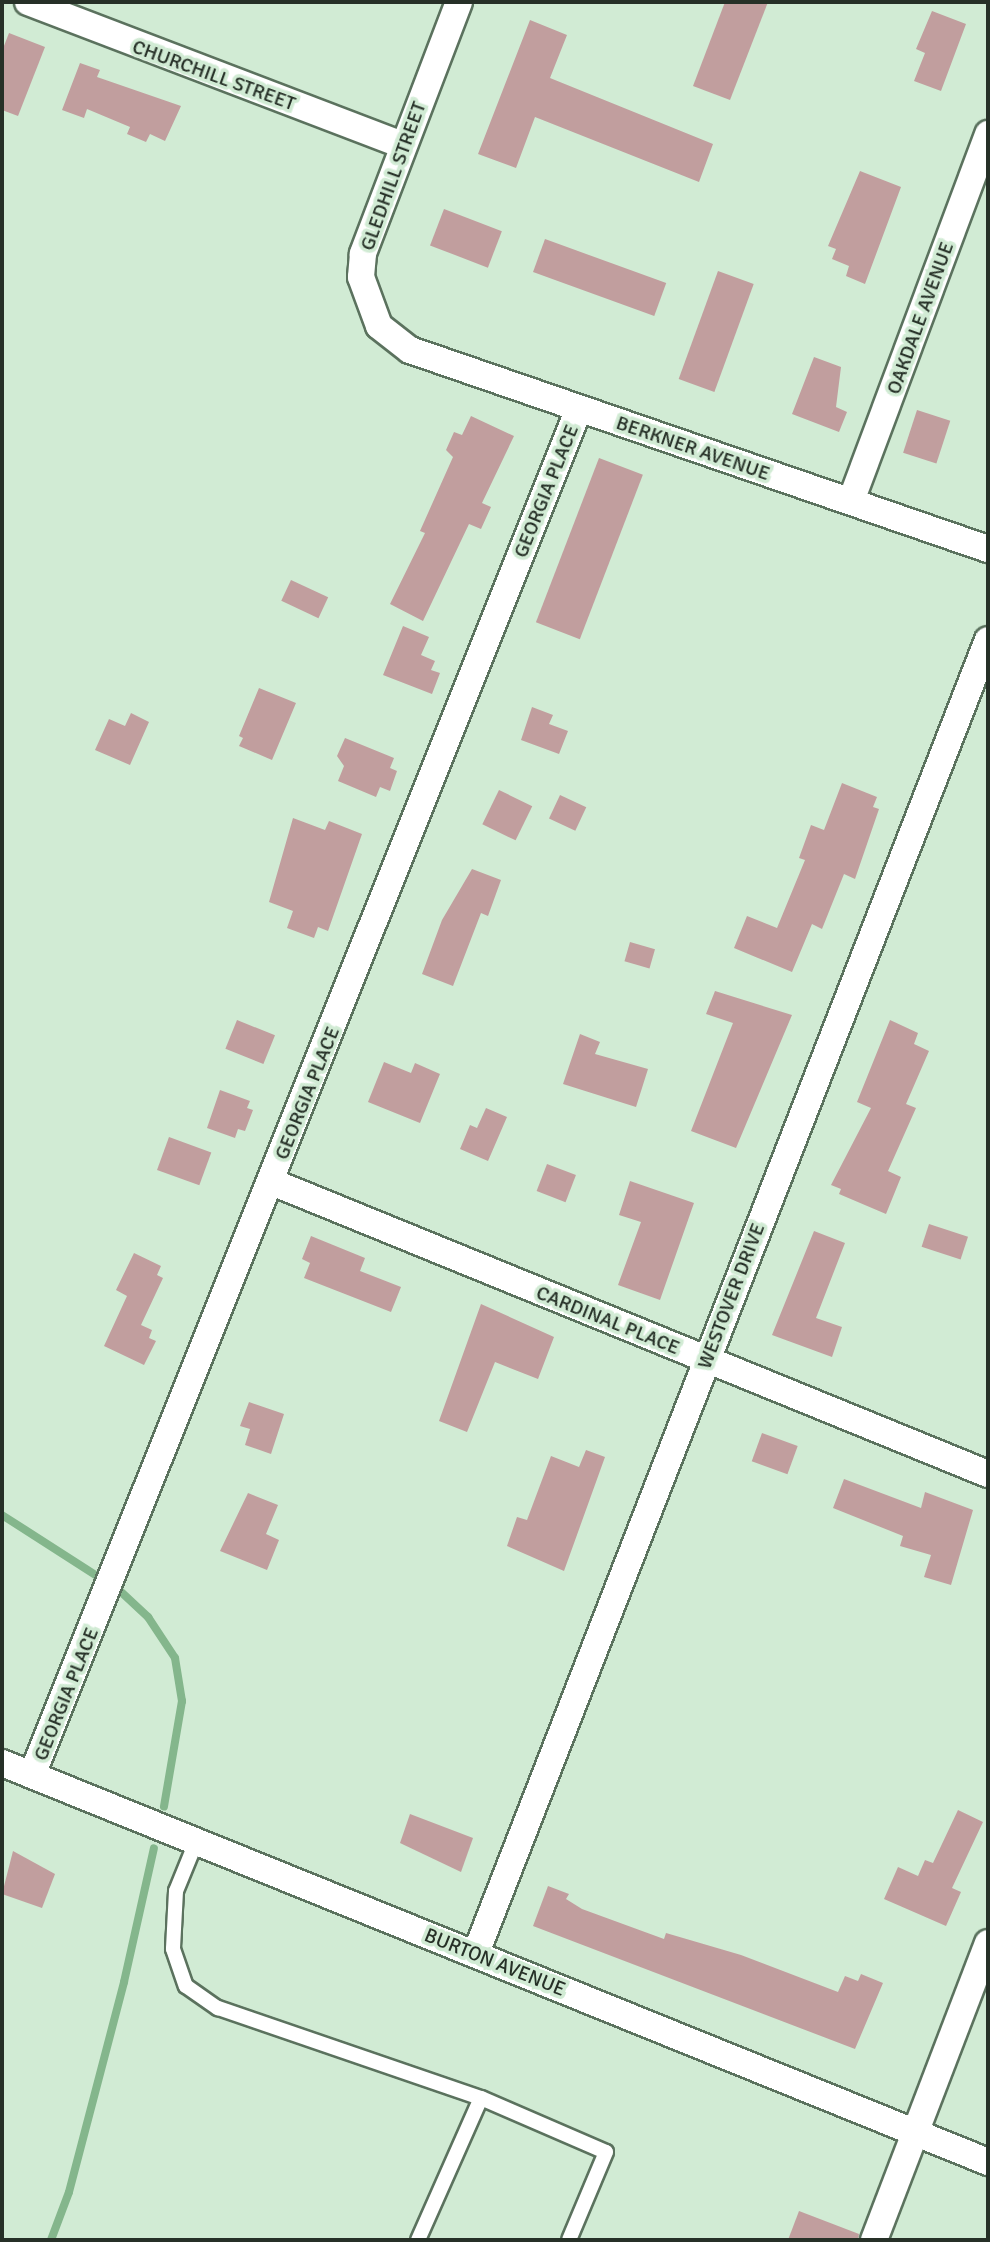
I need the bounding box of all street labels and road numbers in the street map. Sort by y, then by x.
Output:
street label: CHURCHILL STREET [129,34,299,116]
street label: GLEDHILL STREET [355,98,431,254]
street label: OAKDALE AVENUE [881,239,959,397]
street label: BERKNER AVENUE [613,410,773,486]
street label: GEORGIA PLACE [508,421,584,561]
street label: GEORGIA PLACE [269,1023,345,1163]
street label: WESTOVER DRIVE [692,1220,770,1372]
street label: CARDINAL PLACE [533,1280,683,1360]
street label: GEORGIA PLACE [28,1624,104,1764]
street label: BURTON AVENUE [421,1923,569,2001]

